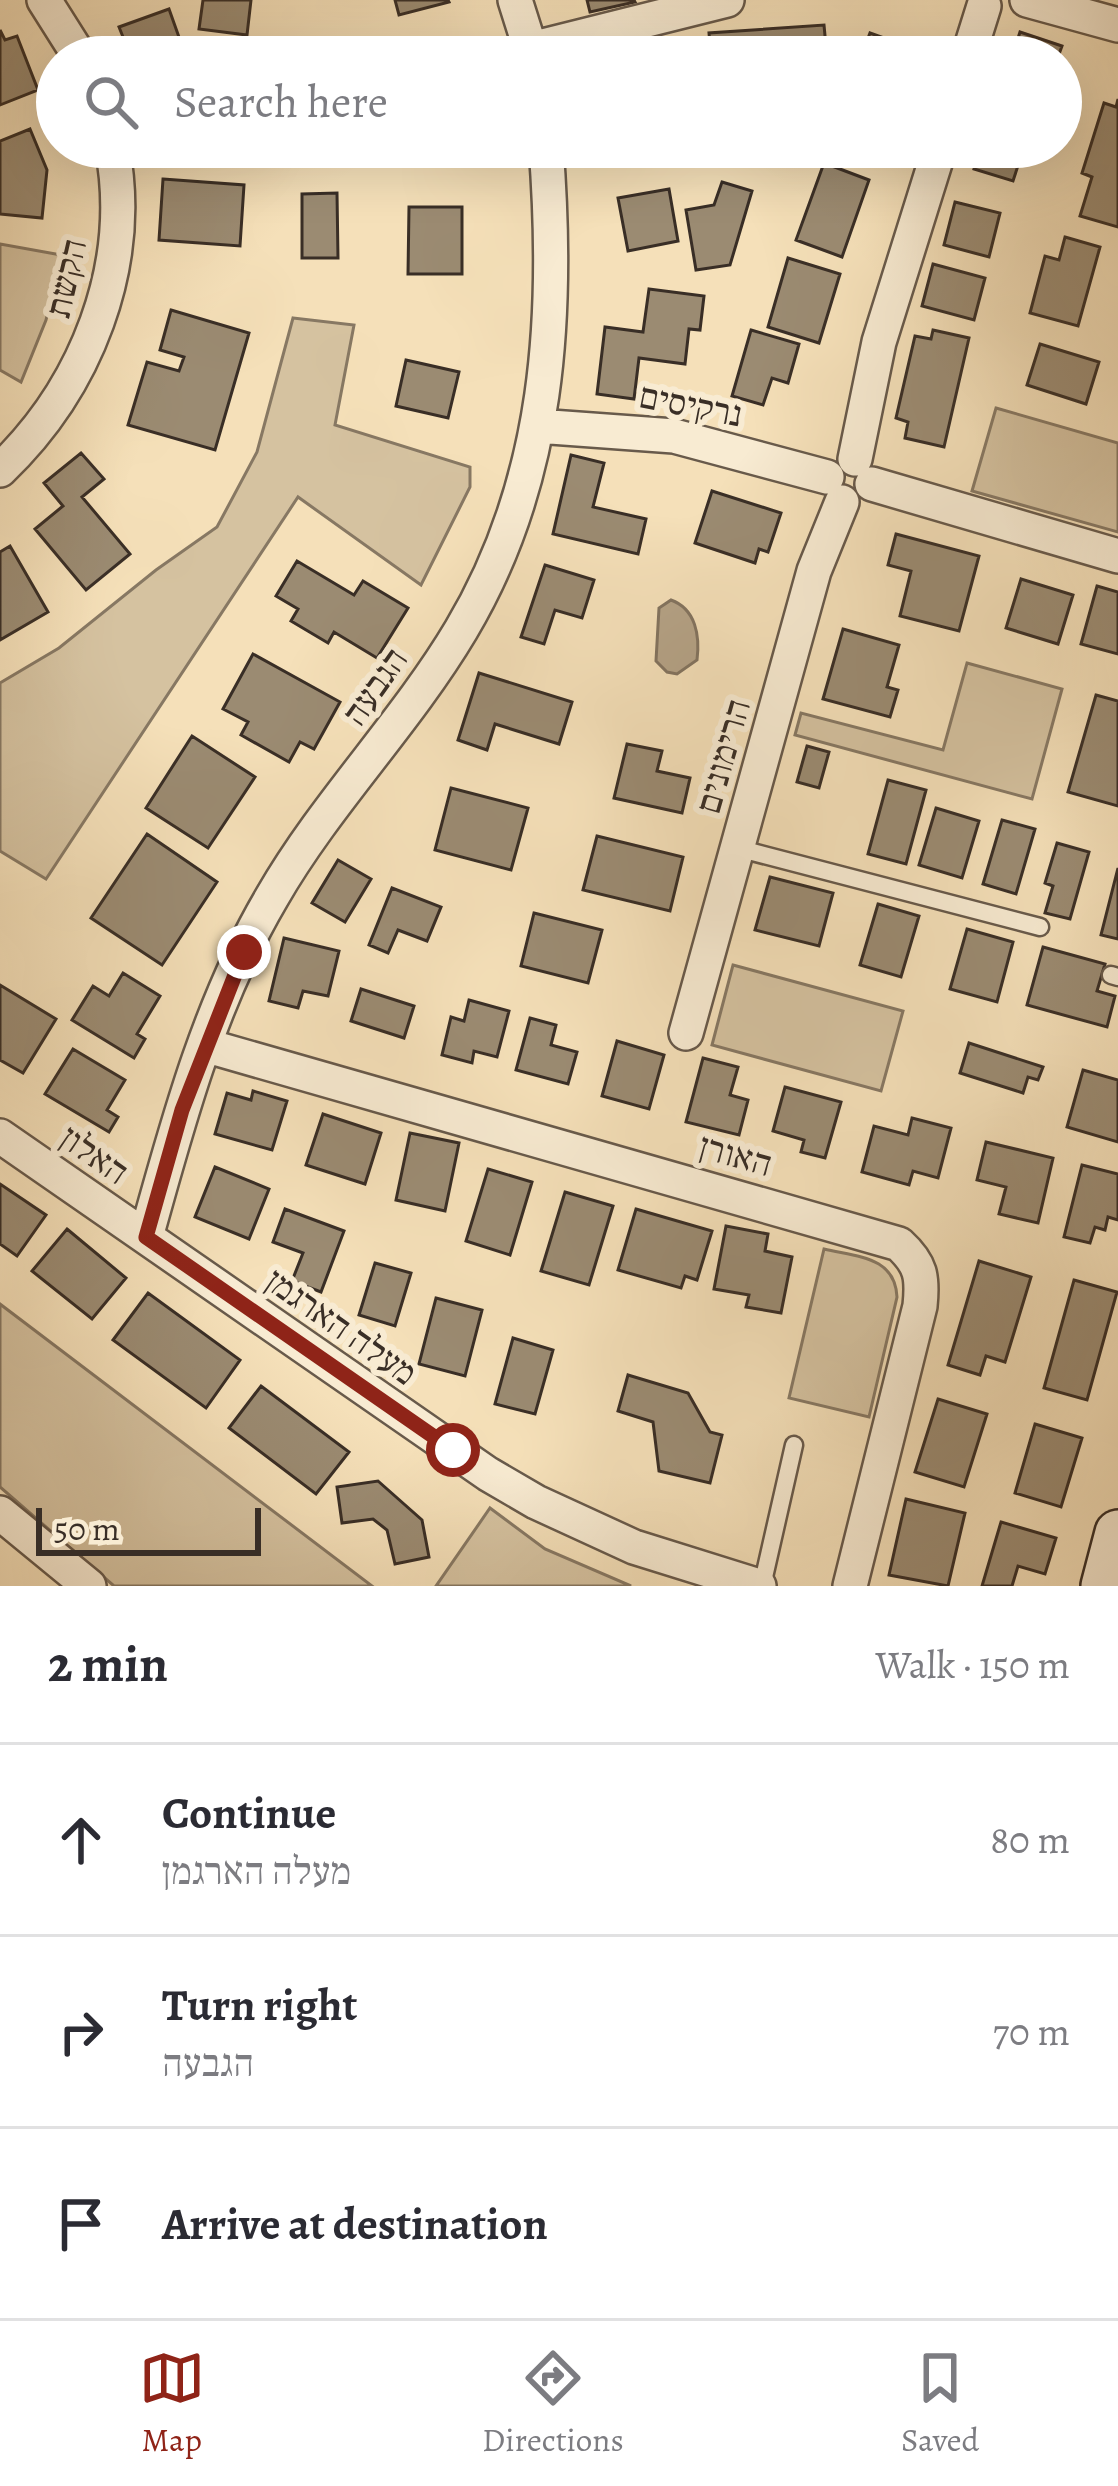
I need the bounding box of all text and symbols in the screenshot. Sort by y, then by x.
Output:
search box [36,36,1082,168]
icon: search [78,69,144,135]
text: Search here [174,71,388,133]
street label: הקשת [33,234,98,322]
street label: נרקיסים [635,371,747,438]
street label: הגבעה [330,637,419,735]
street label: הרימונים [683,693,762,819]
route end [217,925,271,979]
street label: האלון [51,1113,139,1196]
street label: האורן [694,1121,778,1188]
street label: מעלה הארגמן [256,1256,427,1397]
route start [426,1423,480,1477]
scale bar [36,1502,261,1555]
text: 50 m [54,1506,120,1551]
text: 2 min [48,1629,168,1699]
text: Walk · 150 m [875,1638,1070,1691]
text: Continue [162,1782,336,1844]
icon: ahead [48,1807,114,1873]
text: 80 m [990,1813,1070,1866]
text: מעלה הארגמן [162,1844,351,1897]
text: Turn right [162,1974,357,2036]
icon: right [48,1999,114,2065]
text: 70 m [993,2005,1070,2058]
text: הגבעה [162,2036,254,2089]
icon: arrive [48,2191,114,2257]
text: Arrive at destination [162,2193,548,2255]
tab: Map [139,2345,205,2462]
tab: Directions [482,2345,624,2462]
tab: Saved [901,2345,979,2462]

